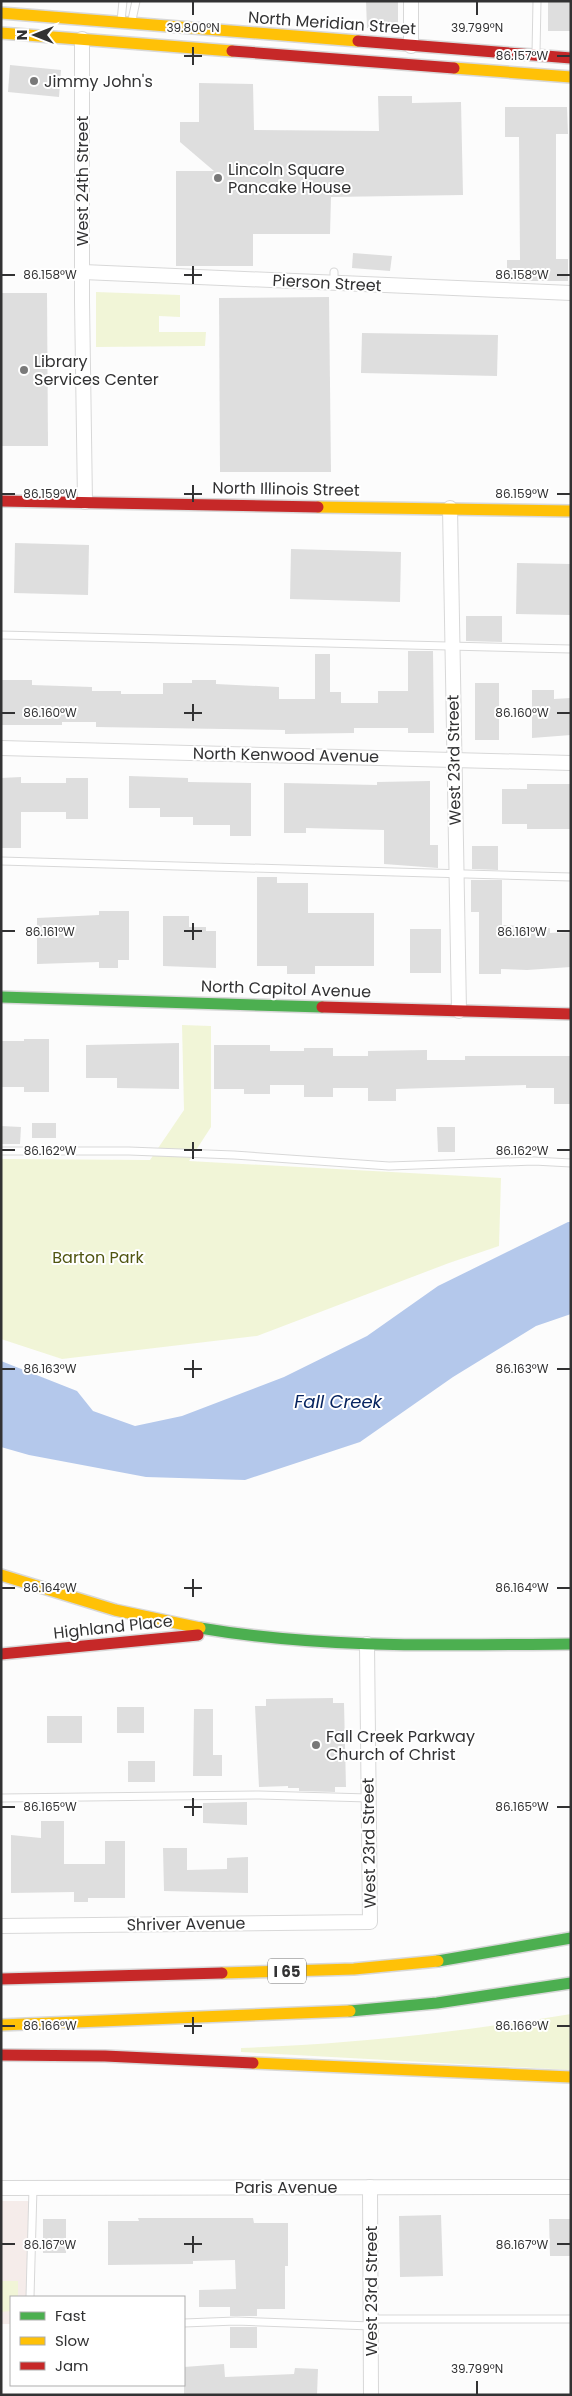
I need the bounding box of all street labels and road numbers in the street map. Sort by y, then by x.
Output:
street label: North Meridian Street [247,6,417,40]
street label: West 24th Street [71,116,94,246]
street label: Pierson Street [272,269,382,297]
street label: North Illinois Street [212,476,360,502]
street label: West 23rd Street [441,694,467,825]
street label: North Kenwood Avenue [193,742,379,768]
street label: North Capitol Avenue [201,975,371,1003]
street label: Highland Place [52,1609,174,1645]
street label: West 23rd Street [356,1777,382,1908]
street label: Shriver Avenue [126,1911,246,1937]
road number: I 65 [268,1958,306,1984]
street label: Paris Avenue [235,2176,337,2199]
street label: West 23rd Street [360,2226,383,2356]

